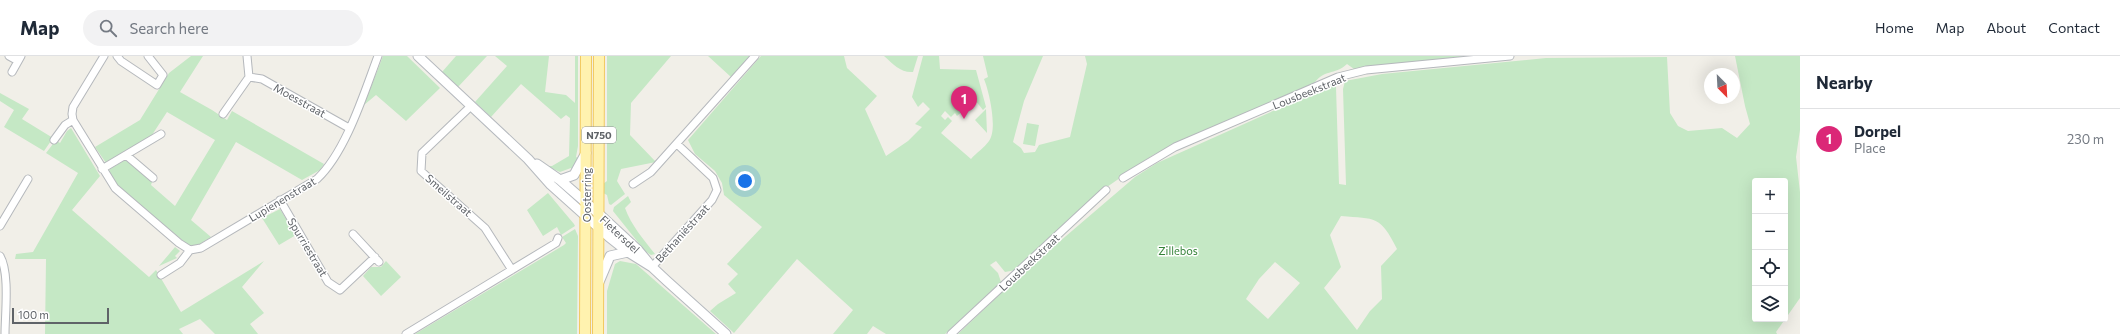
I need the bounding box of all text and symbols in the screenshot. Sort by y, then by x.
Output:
search box [83,10,363,46]
text: Map [20,16,59,39]
icon: search [97,17,119,39]
text: Search here [129,19,209,37]
text: Home [1875,19,1914,36]
text: Map [1936,19,1964,36]
text: About [1986,19,2026,36]
text: Contact [2048,19,2100,36]
north arrow [1704,68,1740,104]
street label: Lousbeekstraat [1270,70,1348,112]
text: Nearby [1816,72,1873,93]
street label: Moesstraat [272,80,329,120]
pin: 1 [951,86,977,119]
text: Dorpel [1854,122,1901,140]
road number: N750 [582,127,616,143]
text: 1 [1826,131,1832,147]
text: 230 m [2067,131,2104,147]
text: Place [1854,140,1886,156]
street label: Oosterring [580,168,593,222]
street label: Smeilstraat [423,171,475,219]
your location [735,171,755,191]
street label: Lupienenstraat [246,174,318,224]
map controls [1752,178,1788,322]
button: + [1752,178,1788,214]
street label: Bethaniëstraat [652,201,712,265]
street label: Fletersdel [598,212,642,256]
button: − [1752,214,1788,250]
street label: Spurriestraat [285,215,331,279]
street label: Lousbeekstraat [996,230,1062,293]
park label: Zillebos [1158,244,1198,257]
button: locate [1752,250,1788,286]
button: layers [1752,286,1788,322]
scale bar [12,306,109,325]
text: 100 m [18,308,49,321]

